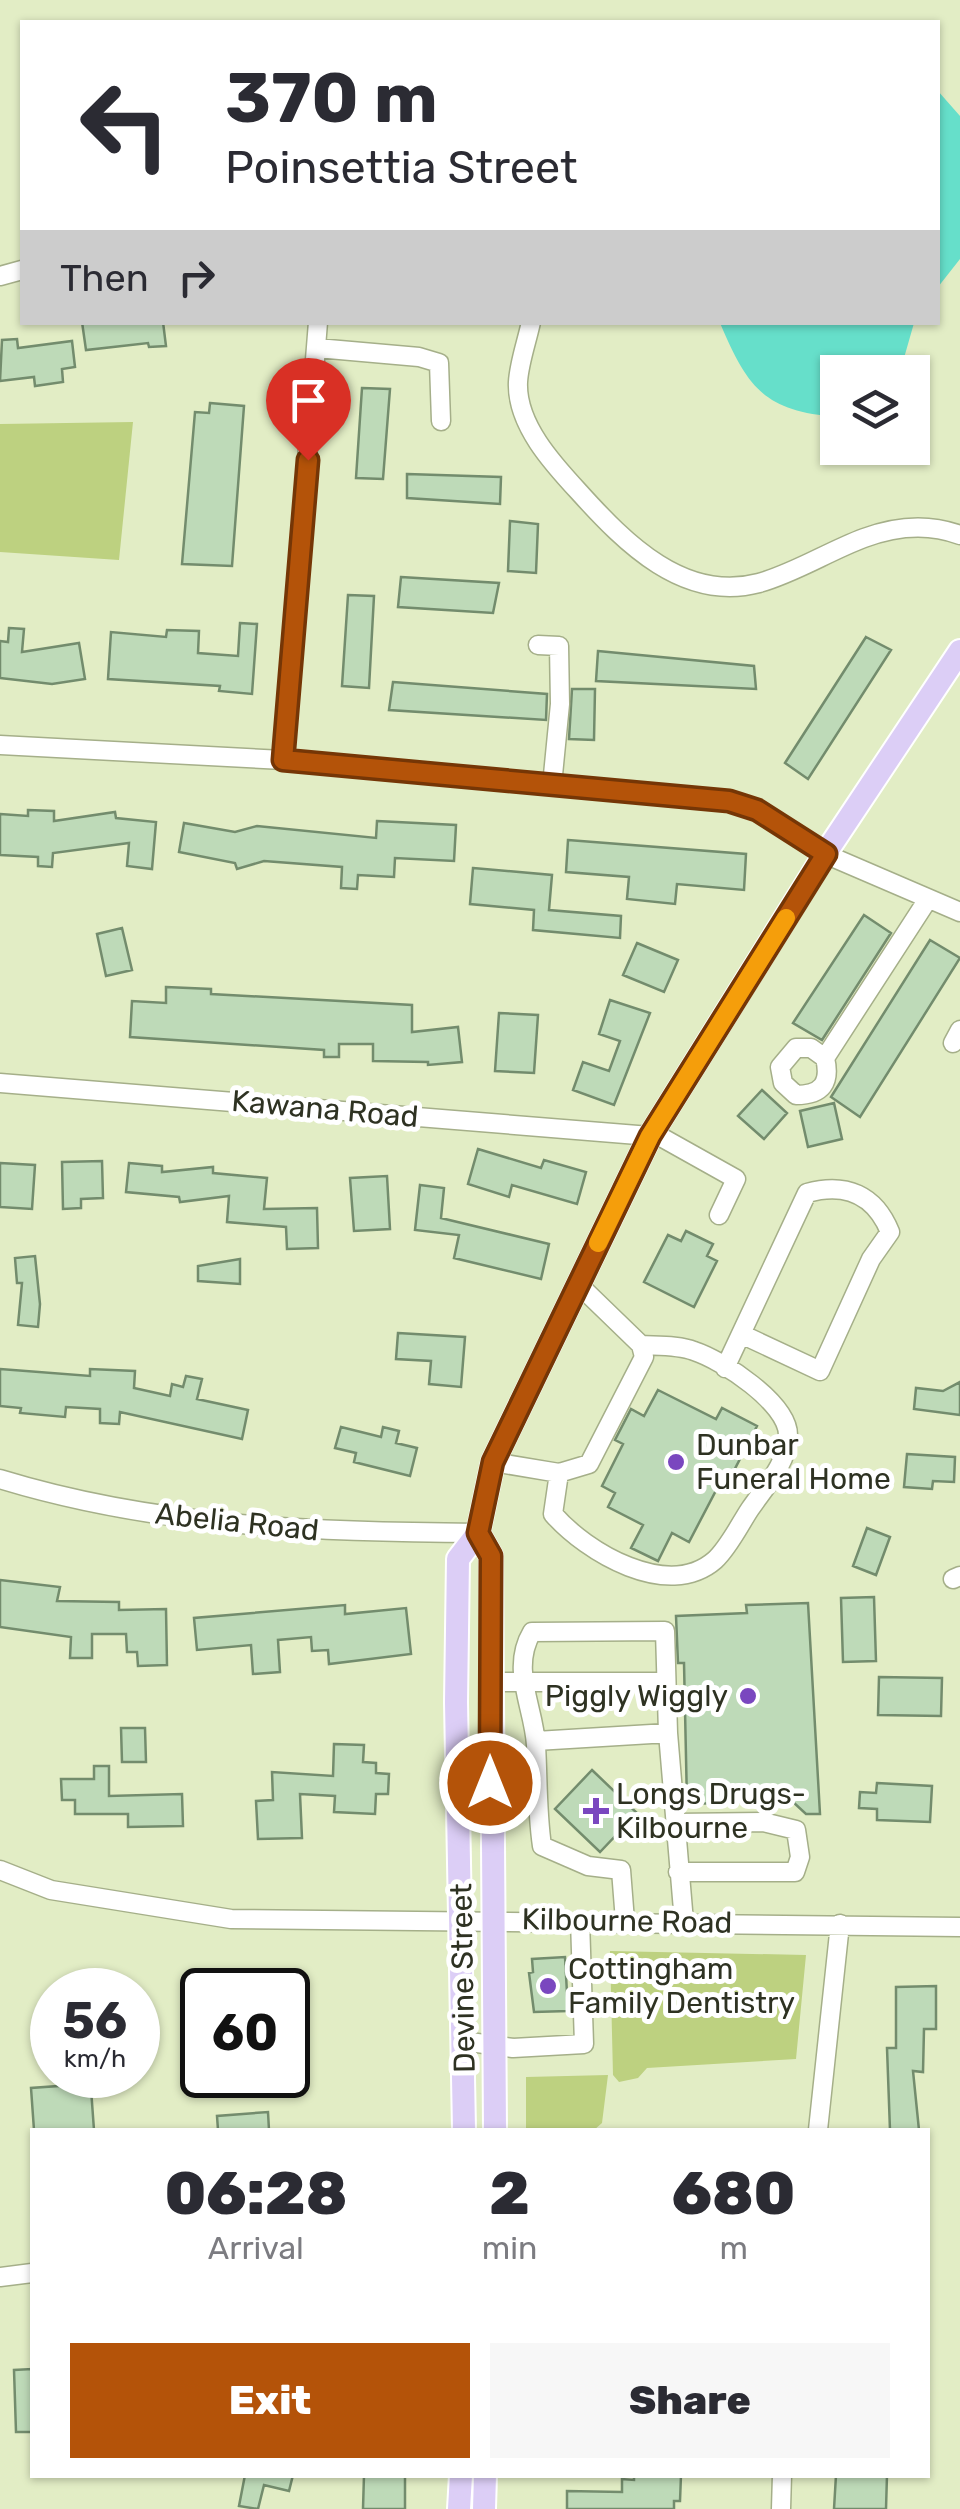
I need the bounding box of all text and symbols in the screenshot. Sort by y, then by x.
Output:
text: 370 m [225,57,438,140]
icon: left [60,60,190,190]
text: Poinsettia Street [225,141,578,194]
icon: right [169,250,224,305]
text: Then [60,255,149,301]
map controls [820,355,930,465]
button: layers [820,355,930,465]
pin [266,358,351,461]
icon: arrive [281,373,336,428]
street label: Kawana Road [230,1083,420,1135]
place label: Dunbar Funeral Home [696,1427,891,1497]
marker: Dunbar Funeral Home [665,1451,687,1473]
street label: Abelia Road [153,1496,321,1548]
place label: Piggly Wiggly [545,1678,728,1714]
marker: Piggly Wiggly [737,1685,759,1707]
position arrow [438,1731,542,1835]
place label: Longs Drugs- Kilbourne [616,1776,806,1846]
marker: Longs Drugs- Kilbourne [585,1800,607,1822]
street label: Devine Street [443,1882,483,2073]
street label: Kilbourne Road [521,1901,733,1941]
place label: Cottingham Family Dentistry [568,1951,795,2021]
speed limit sign: 60 [180,1968,310,2098]
marker: Cottingham Family Dentistry [537,1975,559,1997]
text: 56 [63,1991,127,2051]
text: km/h [64,2044,126,2073]
text: 06:28 [164,2158,347,2229]
text: 2 [489,2158,530,2229]
text: 680 [672,2158,796,2229]
text: Arrival [208,2229,304,2267]
text: min [482,2229,537,2267]
text: m [719,2229,748,2267]
button: Exit [70,2343,470,2458]
button: Share [490,2343,890,2458]

